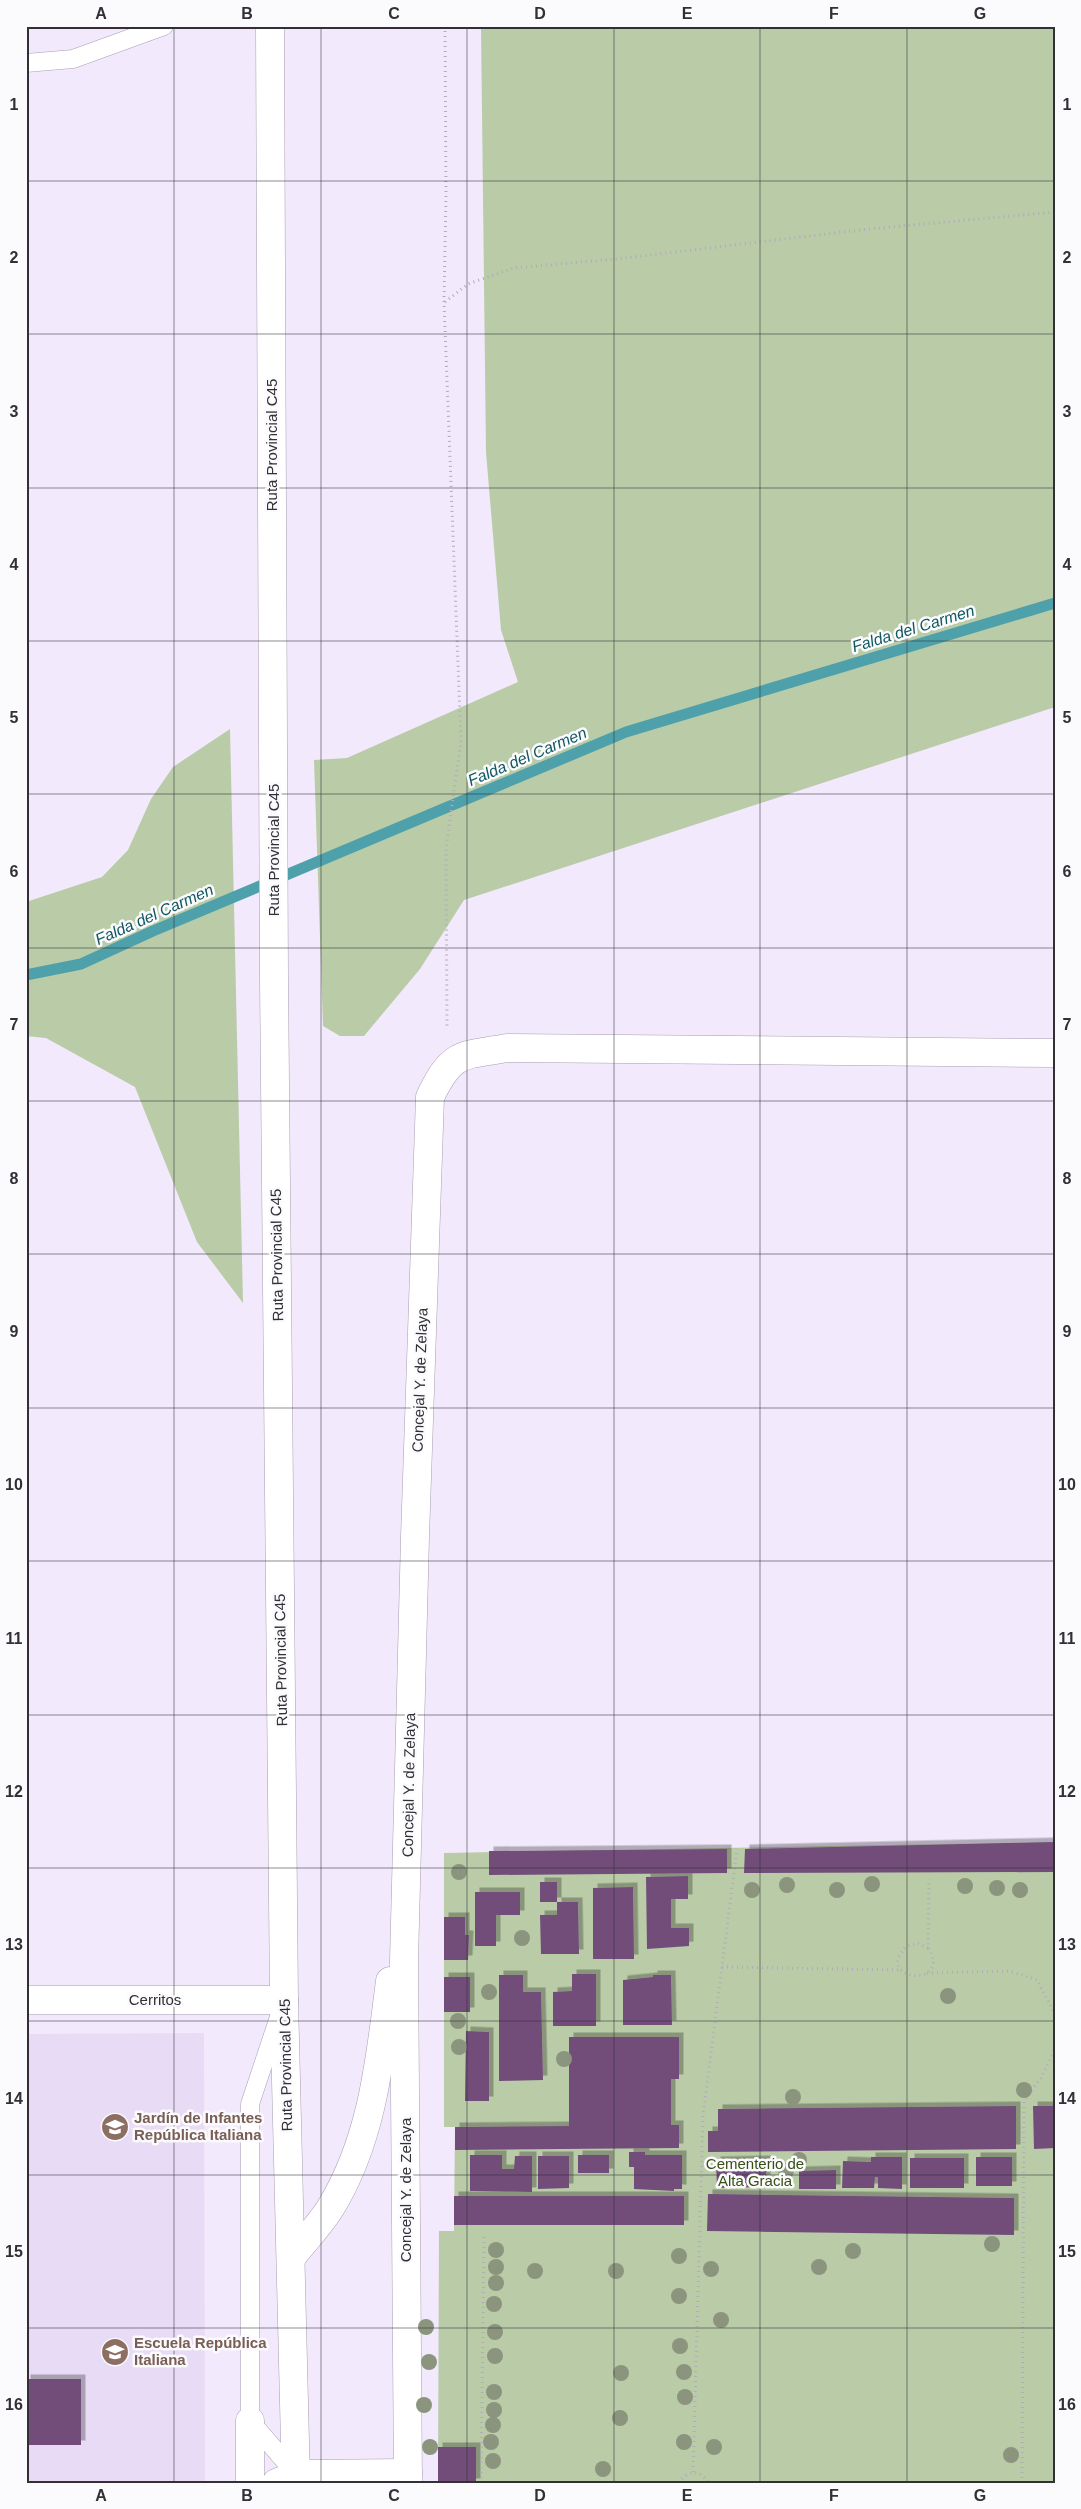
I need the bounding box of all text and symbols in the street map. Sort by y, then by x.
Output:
text: A [95,5,107,22]
text: B [241,5,253,22]
text: C [388,5,400,22]
text: D [534,5,546,22]
text: E [682,5,693,22]
text: F [829,5,839,22]
text: G [974,5,986,22]
text: 1 [10,96,19,113]
text: 1 [1063,96,1072,113]
text: 2 [10,249,19,266]
text: 2 [1063,249,1072,266]
street label: Ruta Provincial C45 [263,379,280,511]
text: 3 [10,403,19,420]
text: 3 [1063,403,1072,420]
text: 4 [10,556,19,573]
text: 4 [1063,556,1072,573]
water label: Falda del Carmen [850,602,977,655]
text: 5 [10,709,19,726]
text: 5 [1063,709,1072,726]
water label: Falda del Carmen [465,724,589,789]
street label: Ruta Provincial C45 [265,784,282,916]
text: 6 [10,863,19,880]
text: 6 [1063,863,1072,880]
water label: Falda del Carmen [93,881,216,948]
text: 7 [10,1016,19,1033]
text: 7 [1063,1016,1072,1033]
text: 8 [10,1170,19,1187]
text: 8 [1063,1170,1072,1187]
street label: Ruta Provincial C45 [267,1189,286,1321]
street label: Concejal Y. de Zelaya [408,1307,431,1453]
text: 9 [10,1323,19,1340]
text: 9 [1063,1323,1072,1340]
text: 10 [5,1476,23,1493]
text: 10 [1058,1476,1076,1493]
street label: Ruta Provincial C45 [271,1594,290,1726]
text: 11 [6,1630,23,1647]
text: 11 [1059,1630,1076,1647]
street label: Concejal Y. de Zelaya [399,1712,418,1857]
text: 12 [5,1783,23,1800]
text: 12 [1058,1783,1076,1800]
text: 13 [5,1936,23,1953]
text: 13 [1058,1936,1076,1953]
street label: Cerritos [129,1991,181,2008]
street label: Ruta Provincial C45 [276,1999,295,2131]
text: 14 [5,2090,23,2107]
text: 14 [1058,2090,1076,2107]
place label: Jardín de Infantes República Italiana [134,2109,262,2143]
school or university icon: Jardín de Infantes República Italiana [100,2112,130,2142]
street label: Concejal Y. de Zelaya [397,2117,414,2262]
park label: Cementerio de Alta Gracia [706,2155,804,2189]
text: 15 [5,2243,23,2260]
text: 15 [1058,2243,1076,2260]
place label: Escuela República Italiana [134,2334,267,2368]
school or university icon: Escuela República Italiana [100,2337,130,2367]
text: 16 [5,2396,23,2413]
text: 16 [1058,2396,1076,2413]
text: A [95,2487,107,2504]
text: B [241,2487,253,2504]
text: C [388,2487,400,2504]
text: D [534,2487,546,2504]
text: E [682,2487,693,2504]
text: F [829,2487,839,2504]
text: G [974,2487,986,2504]

